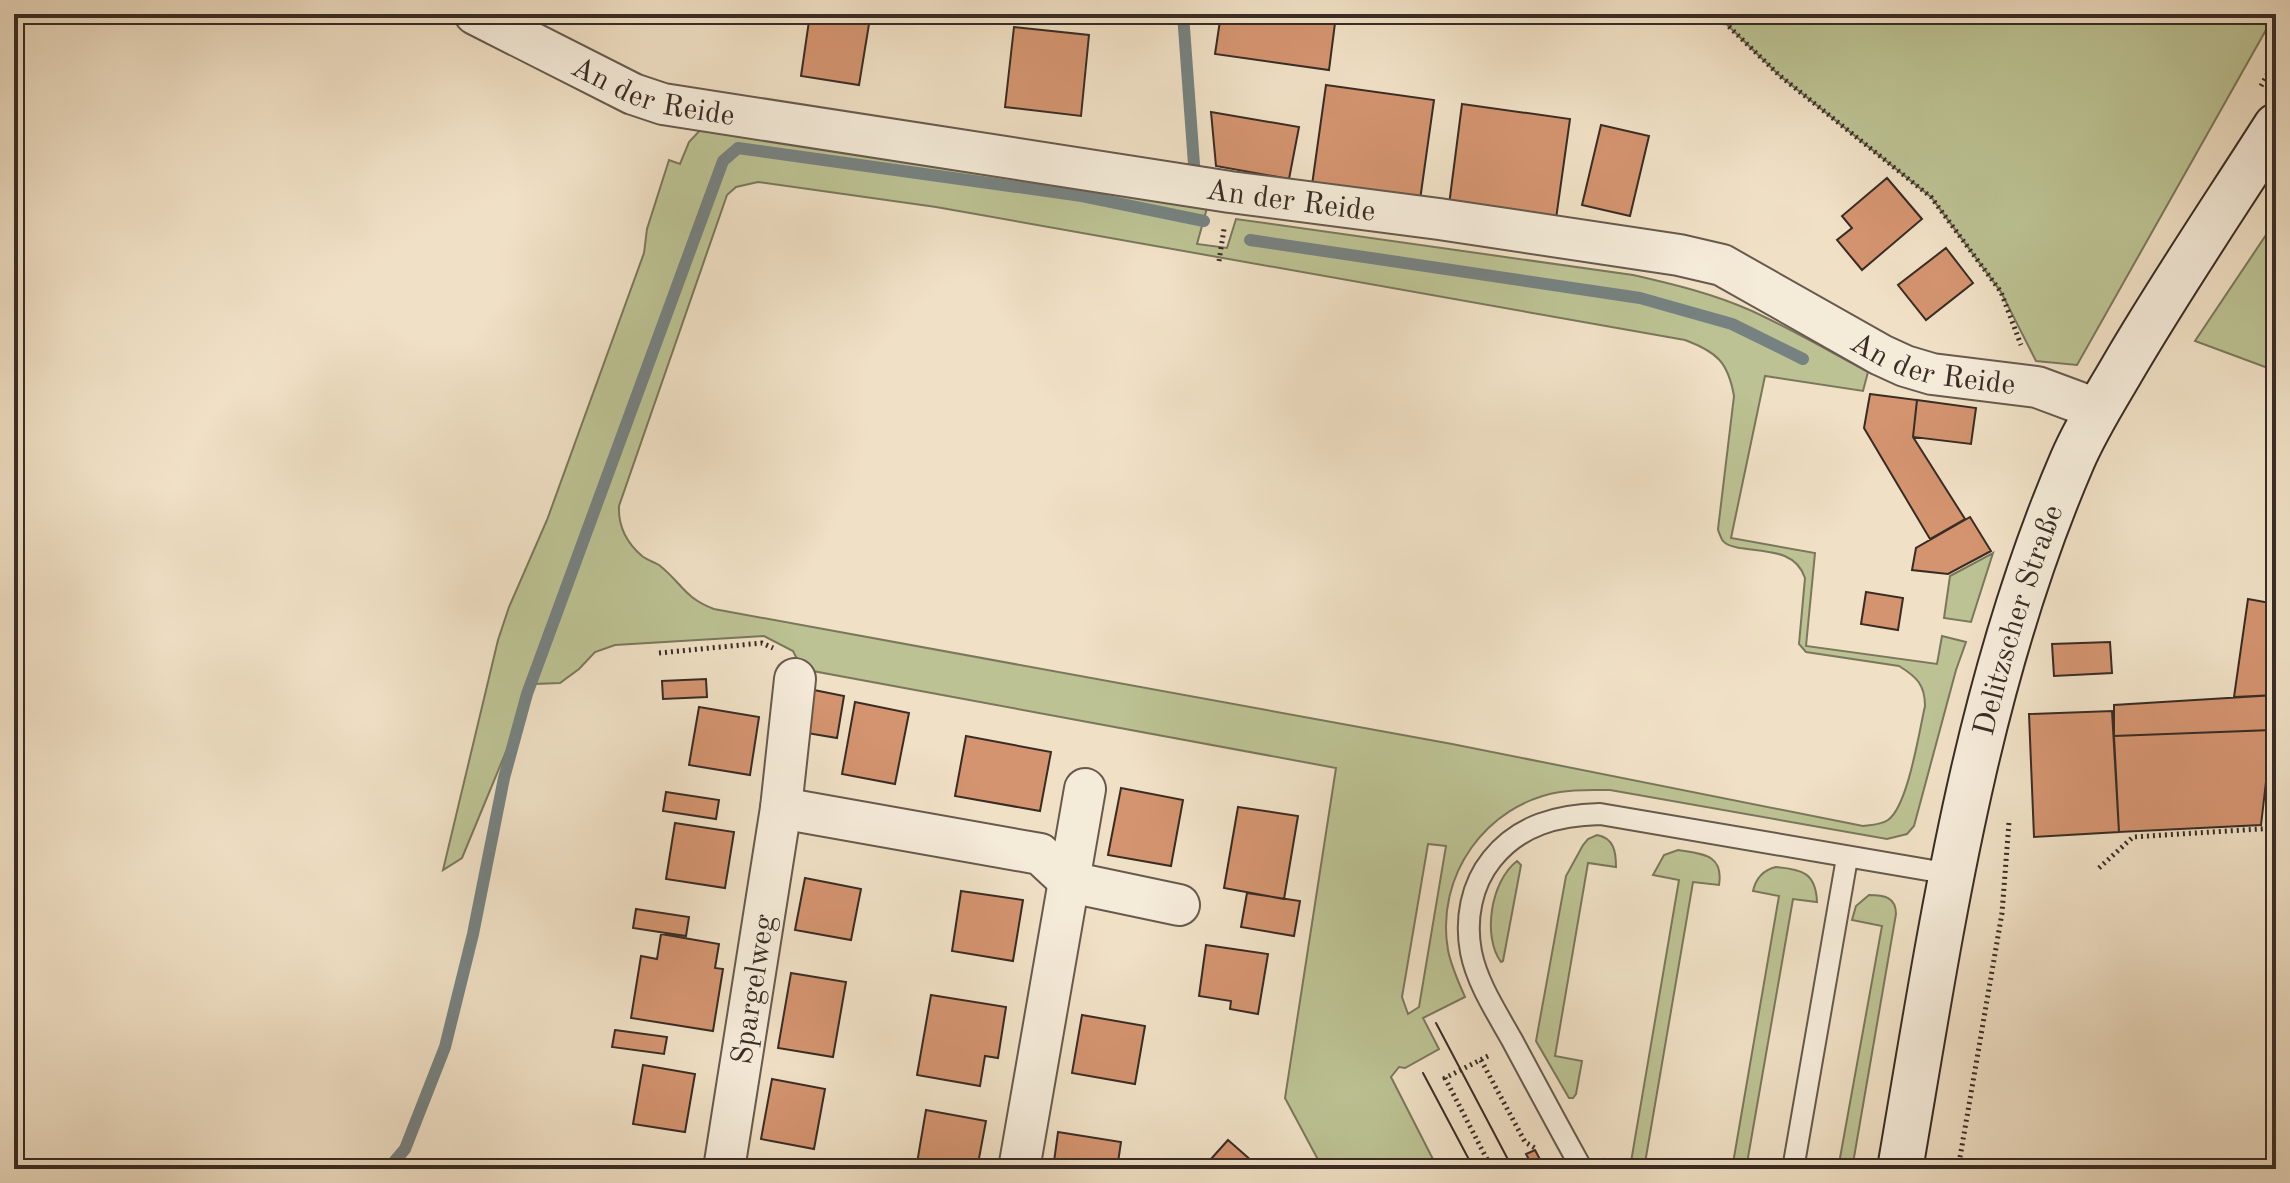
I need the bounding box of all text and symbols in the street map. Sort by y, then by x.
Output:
street label: An der Reide [566,52,737,132]
street label: An der Reide [1204,176,1377,228]
street label: An der Reide [1845,328,2017,401]
street label: Delitzscher Straße [1970,501,2069,739]
street label: Spargelweg [728,912,781,1067]

